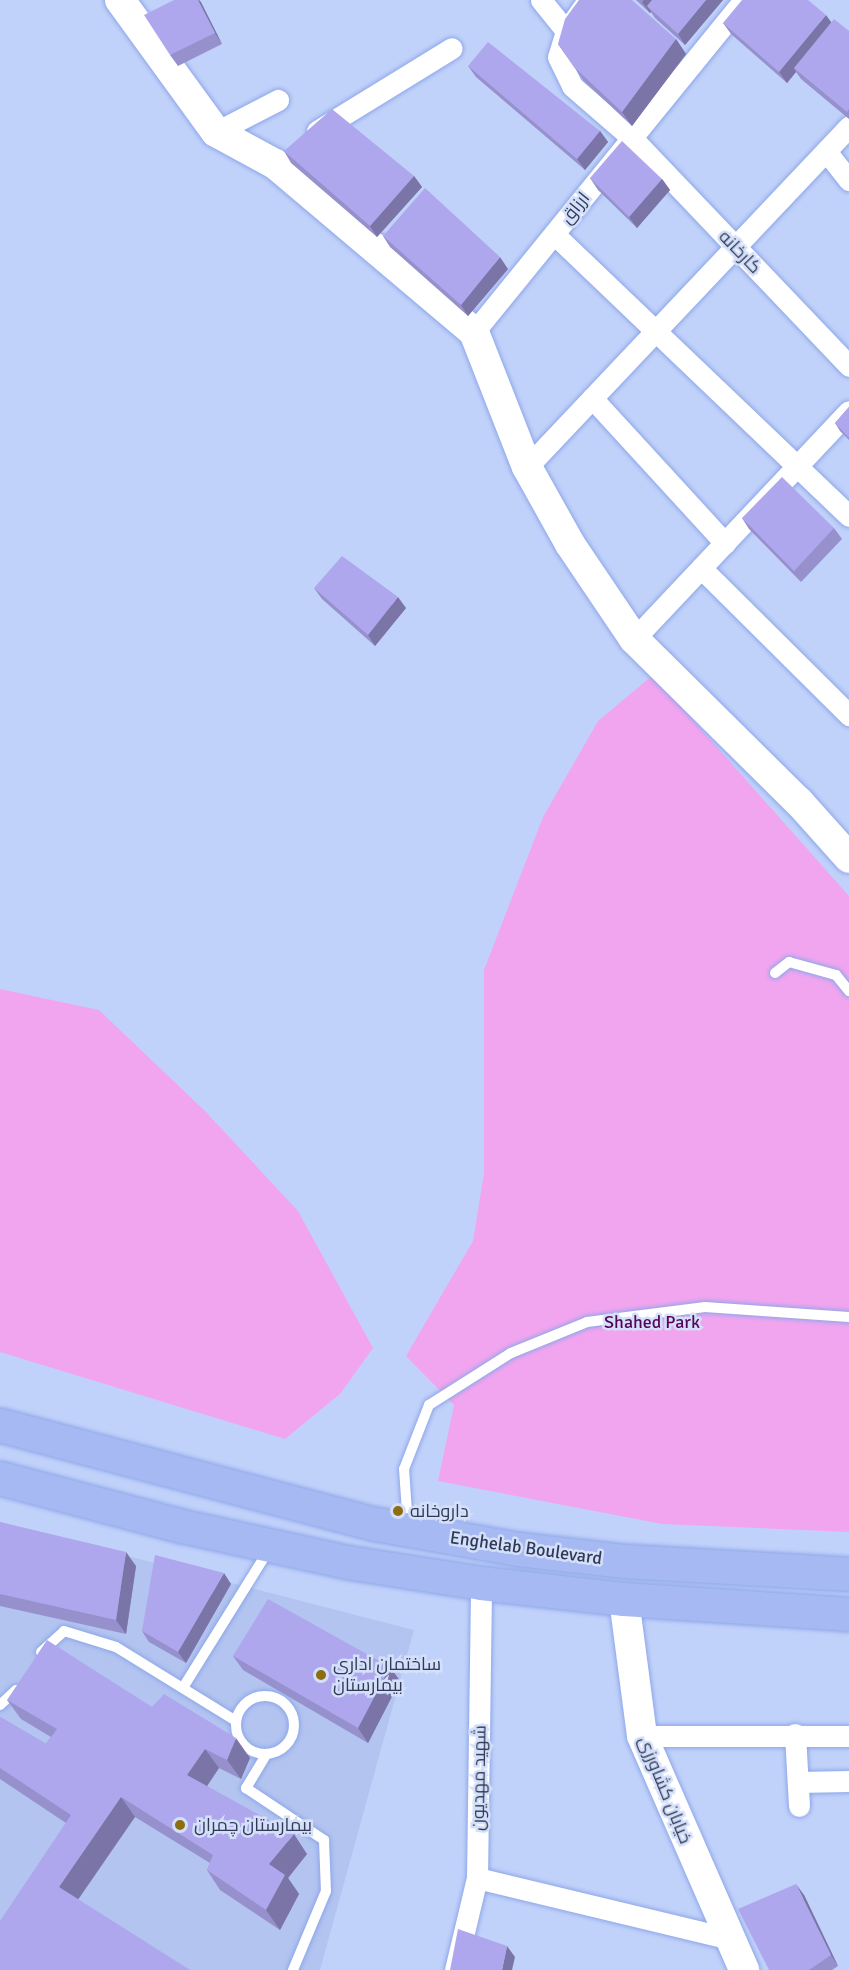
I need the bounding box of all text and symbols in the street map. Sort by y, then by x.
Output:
street label: ارزاق [556,188,594,228]
street label: کارخانه [714,226,766,278]
park label: Shahed Park [604,1311,700,1333]
place label: داروخانه [410,1500,469,1522]
marker: داروخانه [391,1504,405,1518]
street label: Enghelab Boulevard [448,1527,604,1569]
place label: ساختمان اداری بیمارستان [333,1654,441,1696]
marker: ساختمان اداری بیمارستان [314,1668,328,1682]
street label: شهید مهدیون [467,1725,491,1831]
street label: خیابان کشاورزی [634,1733,696,1847]
place label: بیمارستان چمران [194,1814,312,1836]
marker: بیمارستان چمران [171,1816,189,1834]

